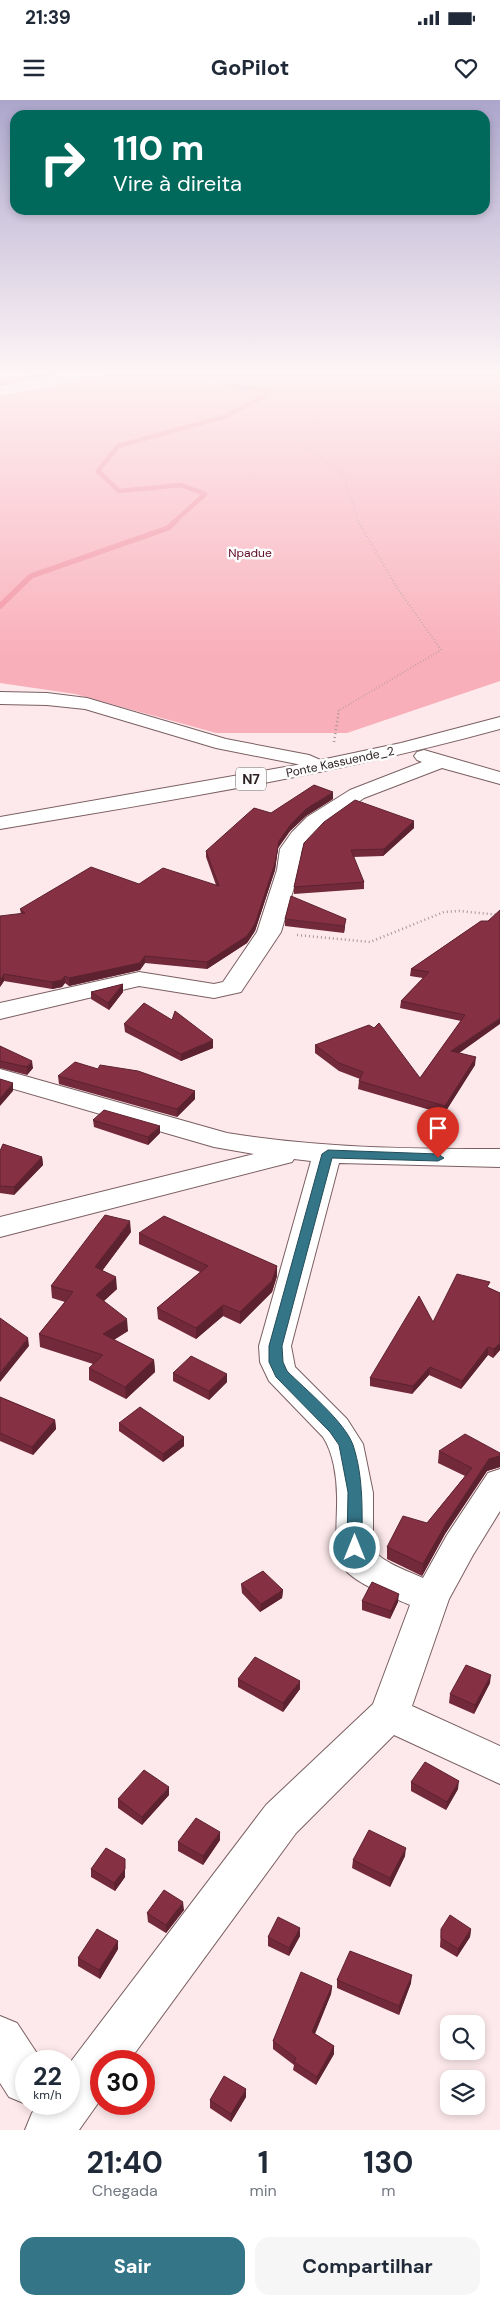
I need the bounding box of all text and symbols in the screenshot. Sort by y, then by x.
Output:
text: 21:39 [25,5,71,30]
text: GoPilot [211,53,289,82]
icon: menu [20,54,48,82]
icon: heart [452,54,480,82]
text: 110 m [113,125,204,171]
icon: right [30,130,95,195]
text: Vire à direita [113,169,242,198]
park label: Npadue [228,545,272,561]
street label: Ponte Kassuende_2 [284,743,396,781]
road number: N7 [236,768,266,791]
pin [417,1107,459,1158]
icon: arrive [424,1114,452,1142]
position arrow [328,1521,380,1573]
map controls [440,2015,485,2115]
button: search [440,2015,485,2060]
speed limit sign: 30 [90,2050,155,2115]
text: 22 [33,2060,62,2093]
button: layers [440,2070,485,2115]
text: km/h [33,2087,62,2103]
text: 21:40 [87,2143,163,2182]
text: 1 [258,2143,269,2182]
text: 130 [363,2143,413,2182]
text: Chegada [92,2180,158,2201]
text: min [250,2180,277,2201]
text: m [381,2180,396,2201]
button: Sair [20,2237,245,2295]
button: Compartilhar [255,2237,480,2295]

